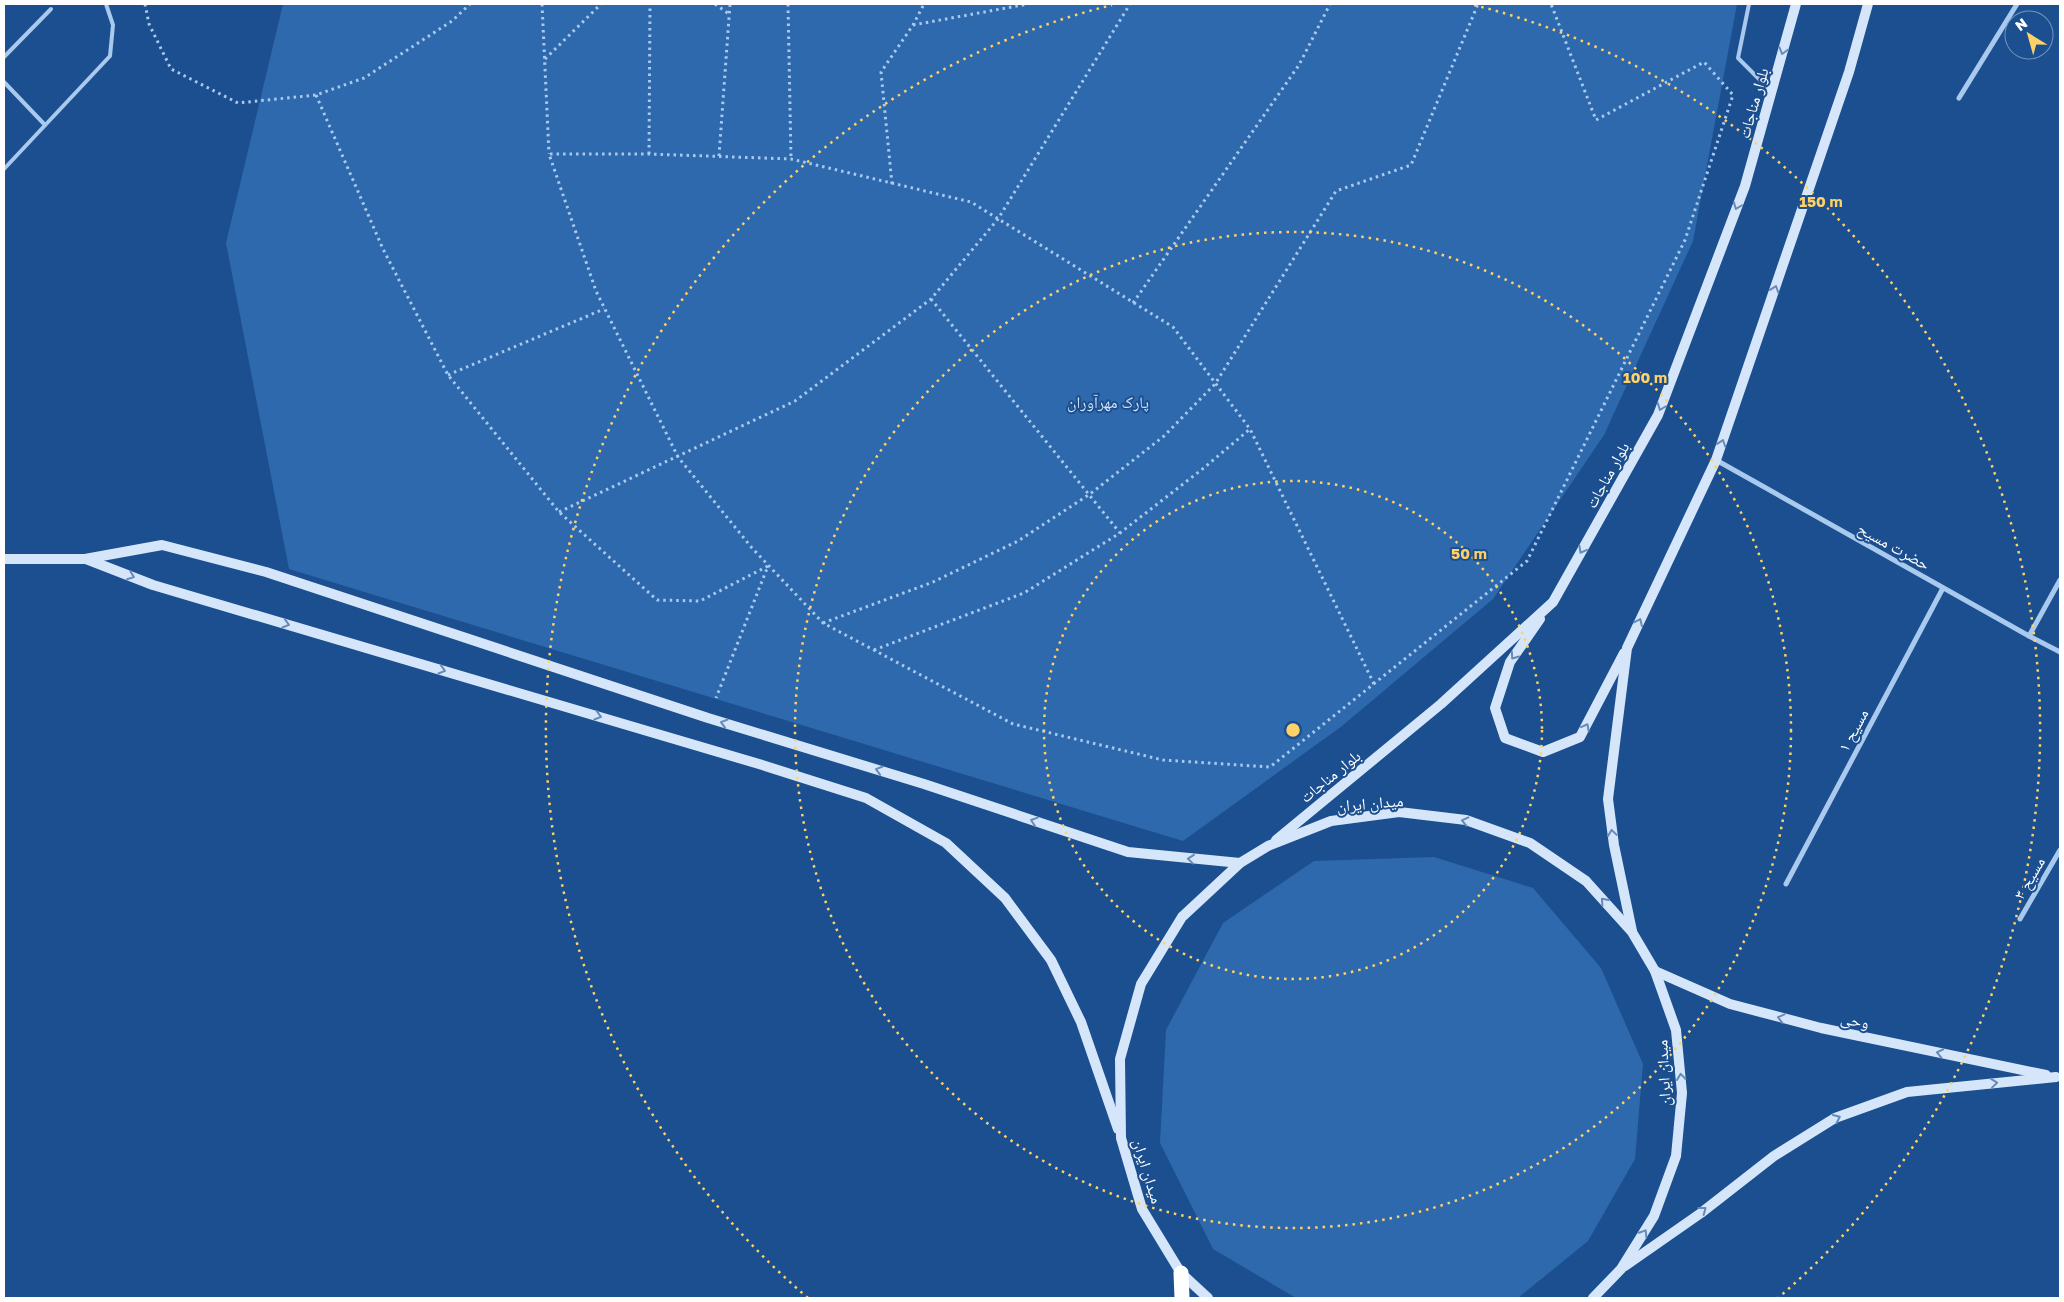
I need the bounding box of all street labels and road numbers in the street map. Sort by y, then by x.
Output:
street label: بلوار مناجات [1733,65,1773,141]
street label: بلوار مناجات [1581,438,1633,512]
street label: حضرت مسیح [1854,518,1934,575]
street label: مسیح ۱ [1833,705,1873,755]
street label: بلوار مناجات [1296,745,1364,807]
street label: میدان ایران [1336,790,1404,817]
street label: مسیح ۳ [2009,853,2050,903]
street label: وحی [1839,1007,1871,1034]
street label: میدان ایران [1651,1039,1676,1107]
street label: میدان ایران [1128,1136,1167,1206]

